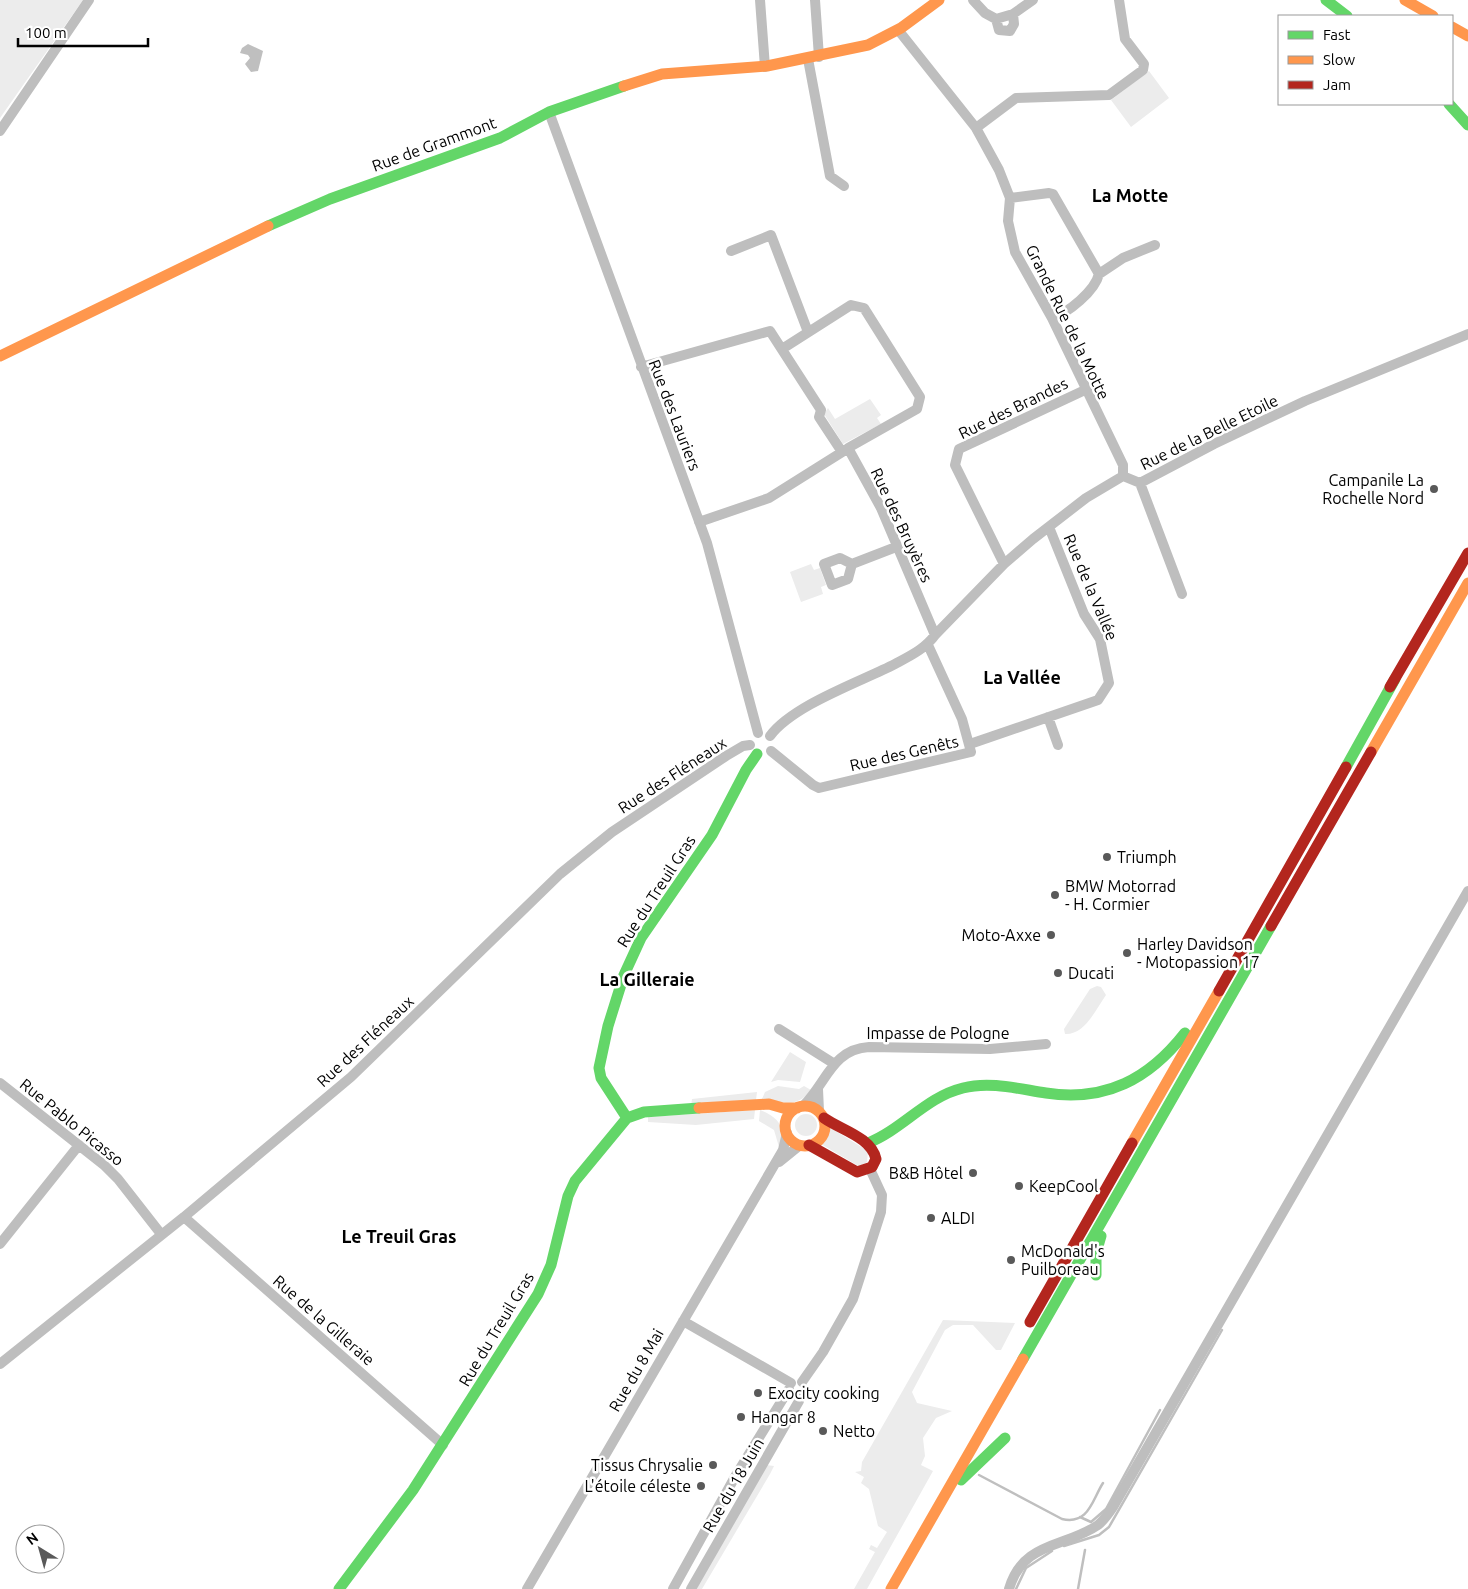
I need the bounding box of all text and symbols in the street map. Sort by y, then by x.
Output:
scale bar [18,15,148,47]
legend [1278,15,1453,105]
text: 100 m [25,24,67,41]
text: Fast [1323,26,1351,43]
text: Slow [1323,51,1356,68]
text: Jam [1323,76,1351,93]
street label: Rue de Grammont [369,113,499,175]
district label: La Motte [1092,185,1168,205]
street label: Grande Rue de la Motte [1023,242,1113,402]
street label: Rue des Lauriers [646,357,705,473]
street label: Rue des Brandes [956,374,1071,442]
street label: Rue de la Belle Etoile [1137,391,1281,473]
street label: Rue des Bruyères [868,465,936,585]
place label: Campanile La Rochelle Nord [1322,471,1424,507]
marker: Campanile La Rochelle Nord [1428,483,1440,495]
street label: Rue de la Vallée [1060,531,1122,643]
district label: La Vallée [983,667,1061,687]
street label: Rue des Genêts [848,732,960,774]
street label: Rue des Fléneaux [615,733,729,817]
street label: Rue du Treuil Gras [613,832,699,950]
place label: Triumph [1117,848,1177,866]
marker: Triumph [1101,851,1113,863]
place label: BMW Motorrad - H. Cormier [1065,877,1176,913]
marker: BMW Motorrad - H. Cormier [1049,889,1061,901]
place label: Moto-Axxe [962,926,1041,944]
marker: Moto-Axxe [1045,929,1057,941]
place label: Harley Davidson - Motopassion 17 [1137,935,1260,971]
marker: Harley Davidson - Motopassion 17 [1121,947,1133,959]
place label: Ducati [1068,964,1114,982]
marker: Ducati [1052,967,1064,979]
district label: La Gilleraie [599,969,695,989]
street label: Rue des Fléneaux [313,992,417,1090]
street label: Impasse de Pologne [866,1024,1010,1042]
street label: Rue Pablo Picasso [17,1075,127,1169]
place label: B&B Hôtel [889,1164,963,1182]
marker: B&B Hôtel [967,1167,979,1179]
place label: KeepCool [1029,1177,1098,1195]
marker: KeepCool [1013,1180,1025,1192]
place label: ALDI [941,1209,975,1227]
marker: ALDI [925,1212,937,1224]
district label: Le Treuil Gras [341,1226,457,1246]
place label: McDonald's Puilboreau [1021,1242,1105,1278]
marker: McDonald's Puilboreau [1005,1254,1017,1266]
street label: Rue du Treuil Gras [455,1269,537,1389]
street label: Rue de la Gilleraie [270,1271,378,1369]
street label: Rue du 8 Mai [605,1325,667,1415]
place label: Exocity cooking [768,1384,880,1402]
marker: Exocity cooking [752,1387,764,1399]
place label: Hangar 8 [751,1408,816,1426]
marker: Hangar 8 [735,1411,747,1423]
place label: Netto [833,1422,875,1440]
marker: Netto [817,1425,829,1437]
street label: Rue du 18 Juin [699,1435,767,1535]
place label: Tissus Chrysalie [591,1456,703,1474]
marker: Tissus Chrysalie [707,1459,719,1471]
place label: L'étoile céleste [584,1477,691,1495]
marker: L'étoile céleste [695,1480,707,1492]
north arrow [15,1524,65,1574]
text: N [23,1529,41,1548]

